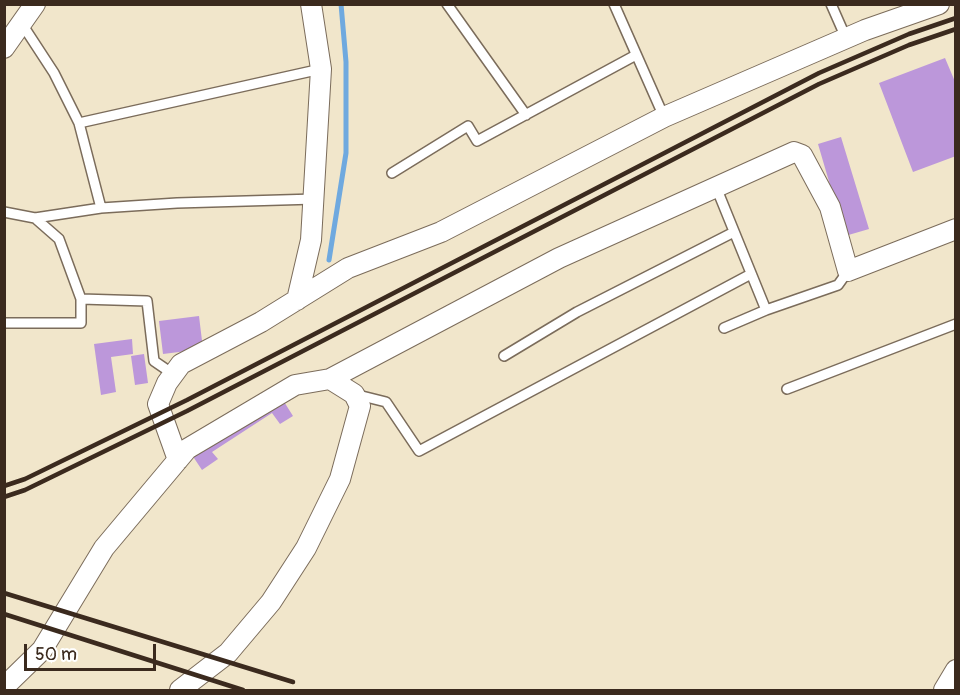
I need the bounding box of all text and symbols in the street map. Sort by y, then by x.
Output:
scale bar [27,632,159,670]
text: 50 m [35,643,77,666]

